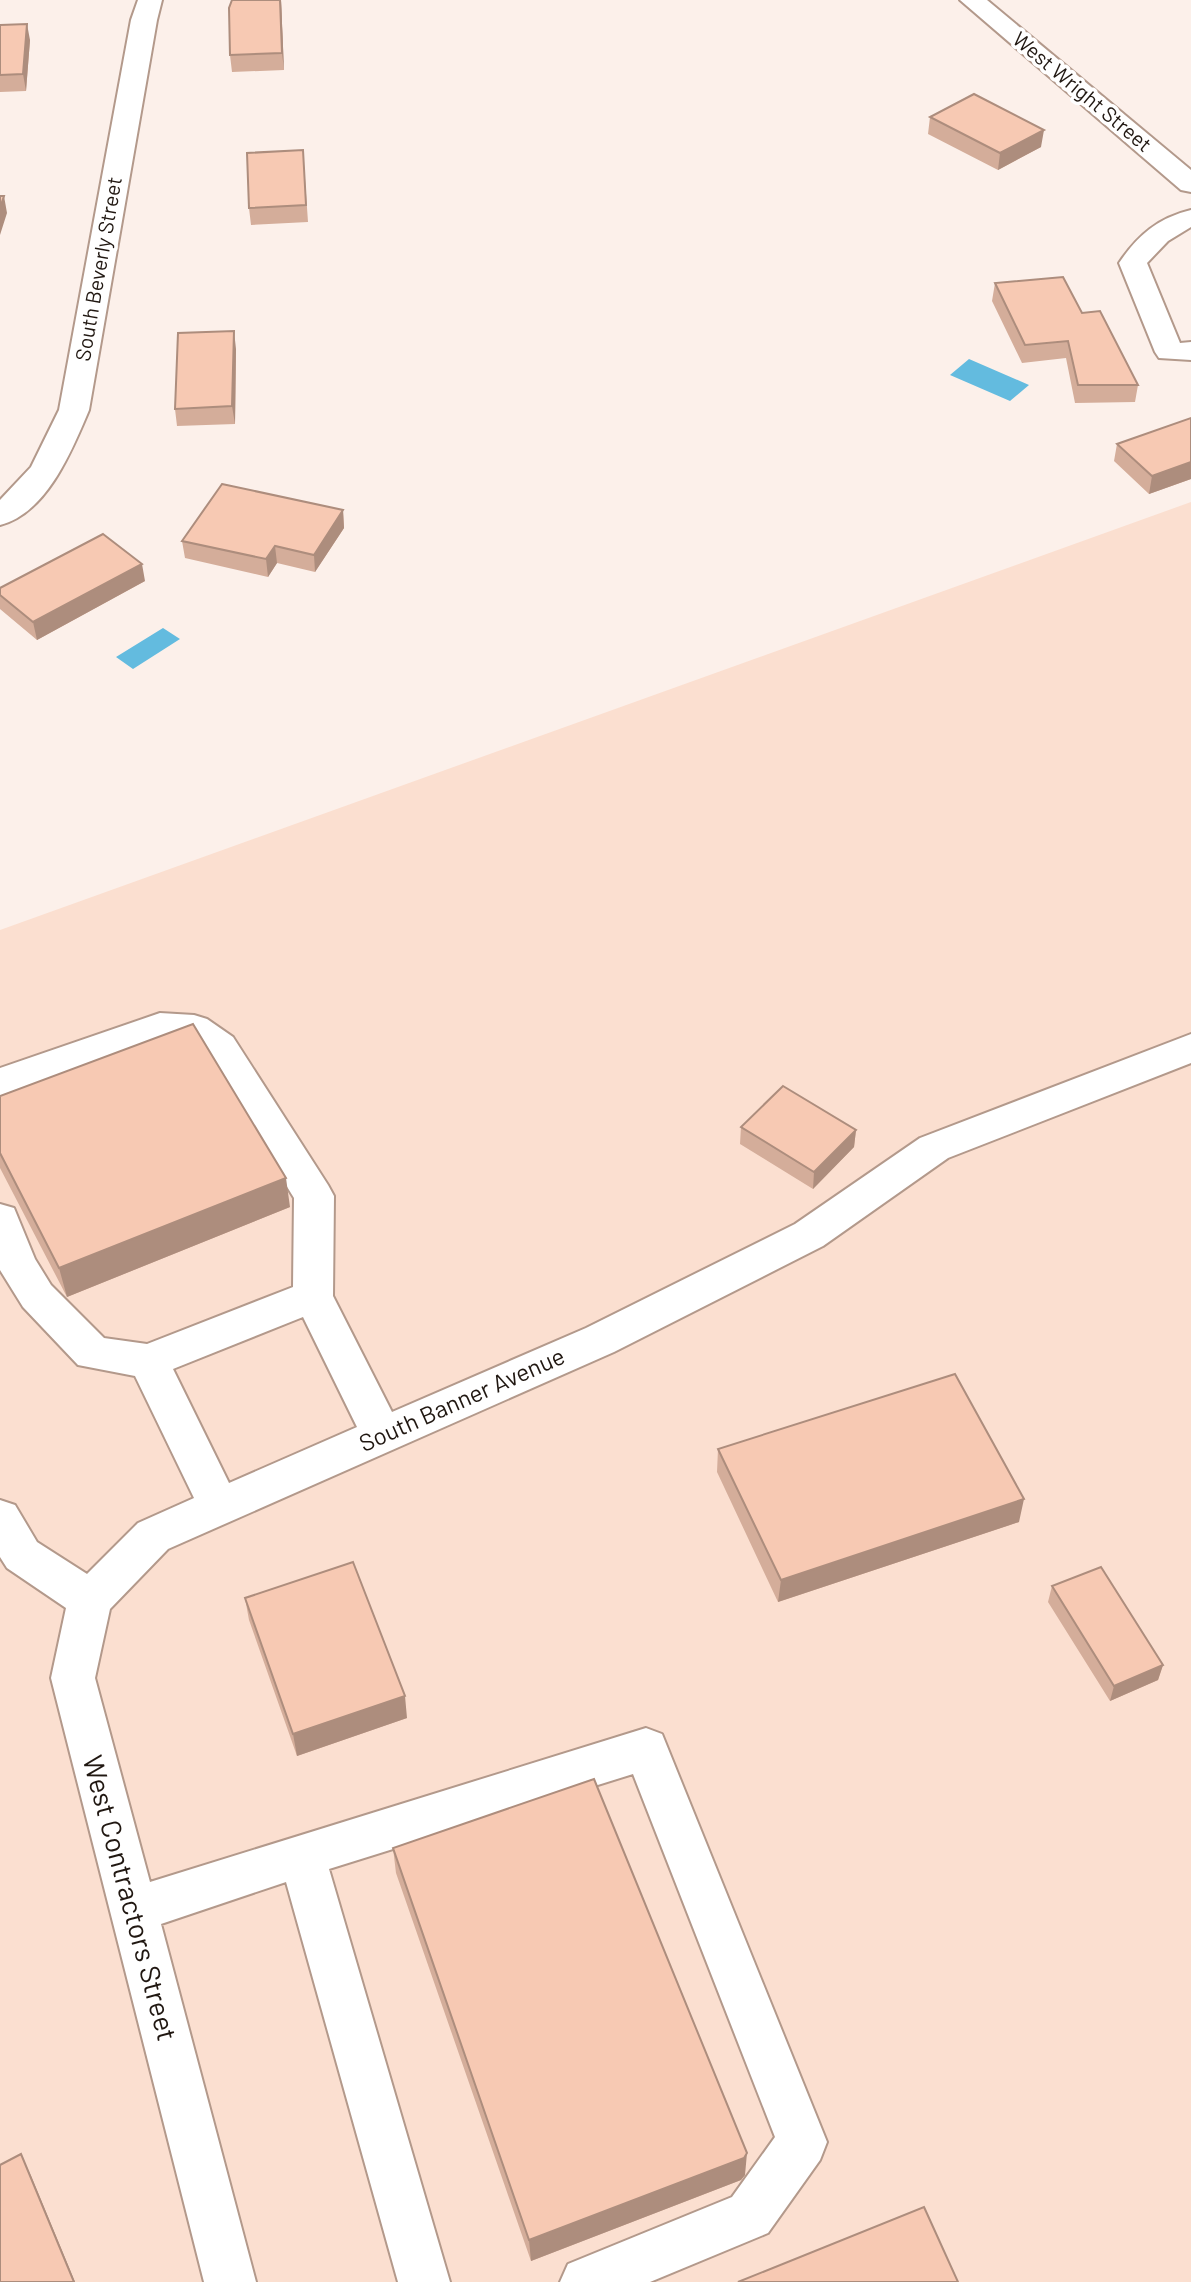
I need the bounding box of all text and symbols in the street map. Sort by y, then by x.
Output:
street label: West Wright Street [1009,26,1157,156]
street label: South Beverly Street [69,175,126,363]
street label: South Banner Avenue [354,1340,569,1457]
street label: West Contractors Street [76,1751,185,2044]

